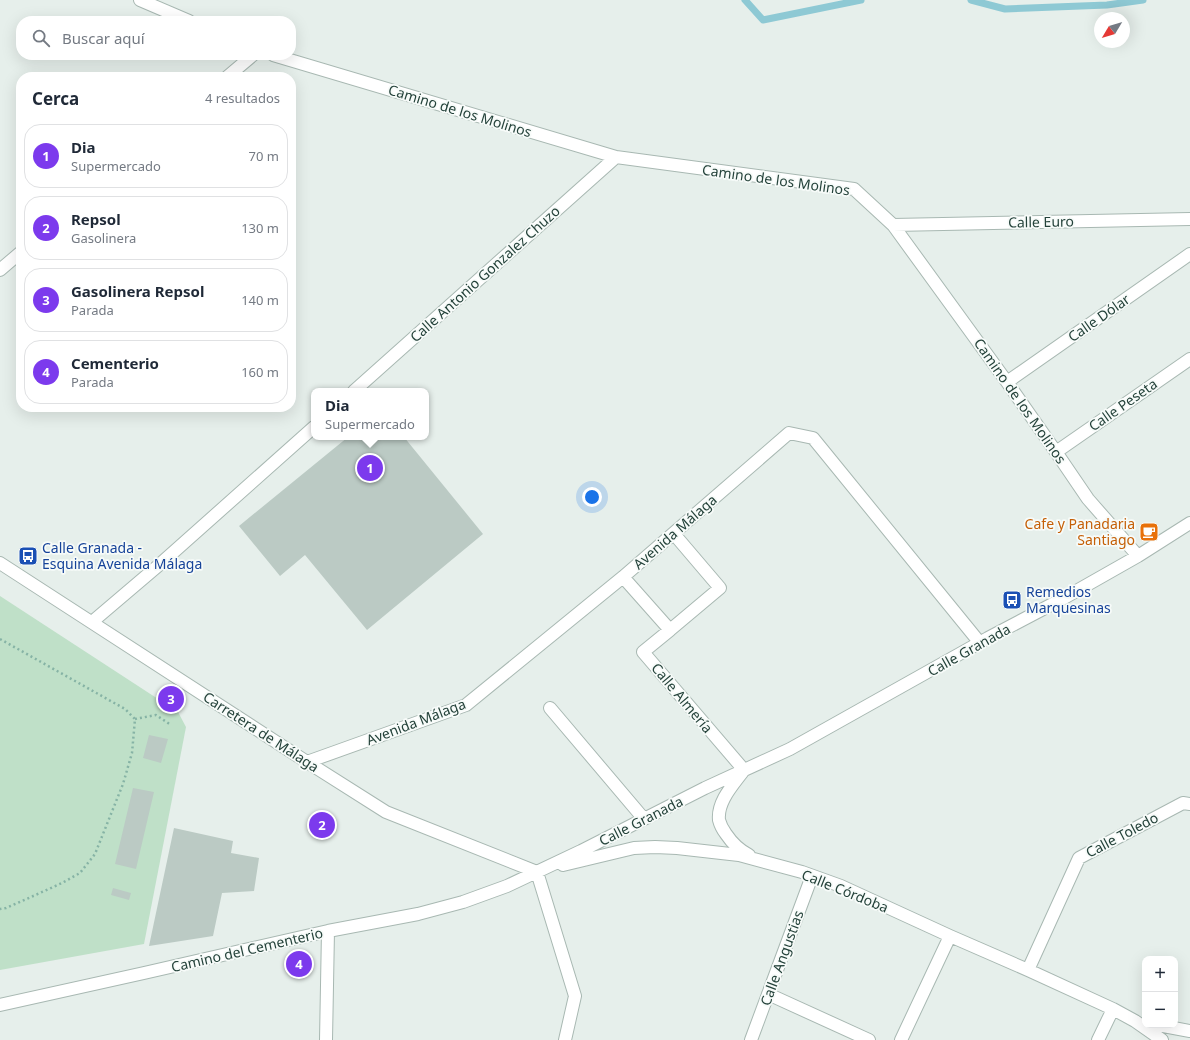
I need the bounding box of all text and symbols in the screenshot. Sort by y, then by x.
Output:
north arrow [1094,12,1130,48]
search box [16,16,296,60]
icon: search [30,27,52,49]
text: Buscar aquí [62,28,145,48]
street label: Camino de los Molinos [386,80,534,141]
text: Cerca [32,87,79,110]
text: 4 resultados [205,89,280,107]
text: Dia [71,137,95,157]
text: 1 [42,147,50,165]
text: 70 m [249,147,279,165]
text: Supermercado [71,157,161,175]
street label: Camino de los Molinos [701,160,851,199]
street label: Calle Antonio Gonzalez Chuzo [406,201,564,346]
text: Repsol [71,209,121,229]
street label: Calle Euro [1008,211,1074,232]
text: 2 [42,219,50,237]
text: 130 m [241,219,279,237]
text: Gasolinera [71,229,136,247]
text: Gasolinera Repsol [71,281,204,301]
street label: Calle Dólar [1064,289,1134,346]
text: 3 [42,291,50,309]
text: 140 m [241,291,279,309]
text: Parada [71,301,114,319]
street label: Camino de los Molinos [970,334,1071,467]
text: Cementerio [71,353,159,373]
text: 4 [42,363,50,381]
text: 160 m [241,363,279,381]
text: Parada [71,373,114,391]
street label: Calle Peseta [1085,374,1161,435]
popup [311,388,429,440]
text: Dia [325,395,350,415]
text: Supermercado [325,415,415,433]
pin: 1 [357,453,383,483]
your location [582,487,602,507]
street label: Avenida Málaga [629,490,720,573]
place label: Cafe y Panadaria Santiago [1025,514,1135,549]
cafe icon: Cafe y Panadaria Santiago [1138,521,1160,543]
place label: Calle Granada - Esquina Avenida Málaga [42,538,202,573]
bus stop icon: Calle Granada - Esquina Avenida Málaga [17,545,39,567]
place label: Remedios Marquesinas [1026,582,1111,617]
bus stop icon: Remedios Marquesinas [1001,589,1023,611]
street label: Calle Granada [924,619,1014,680]
street label: Calle Almería [647,659,717,737]
pin: 3 [158,684,184,714]
street label: Carretera de Málaga [200,687,323,776]
street label: Avenida Málaga [363,694,468,749]
street label: Calle Granada [595,791,686,850]
street label: Calle Toledo [1082,808,1161,862]
pin: 2 [309,810,335,840]
street label: Calle Córdoba [799,865,891,917]
street label: Calle Angustias [755,907,808,1008]
street label: Camino del Cementerio [169,923,325,976]
pin: 4 [286,949,312,979]
map controls [1142,956,1178,1028]
button: + [1142,956,1178,992]
button: − [1142,992,1178,1028]

